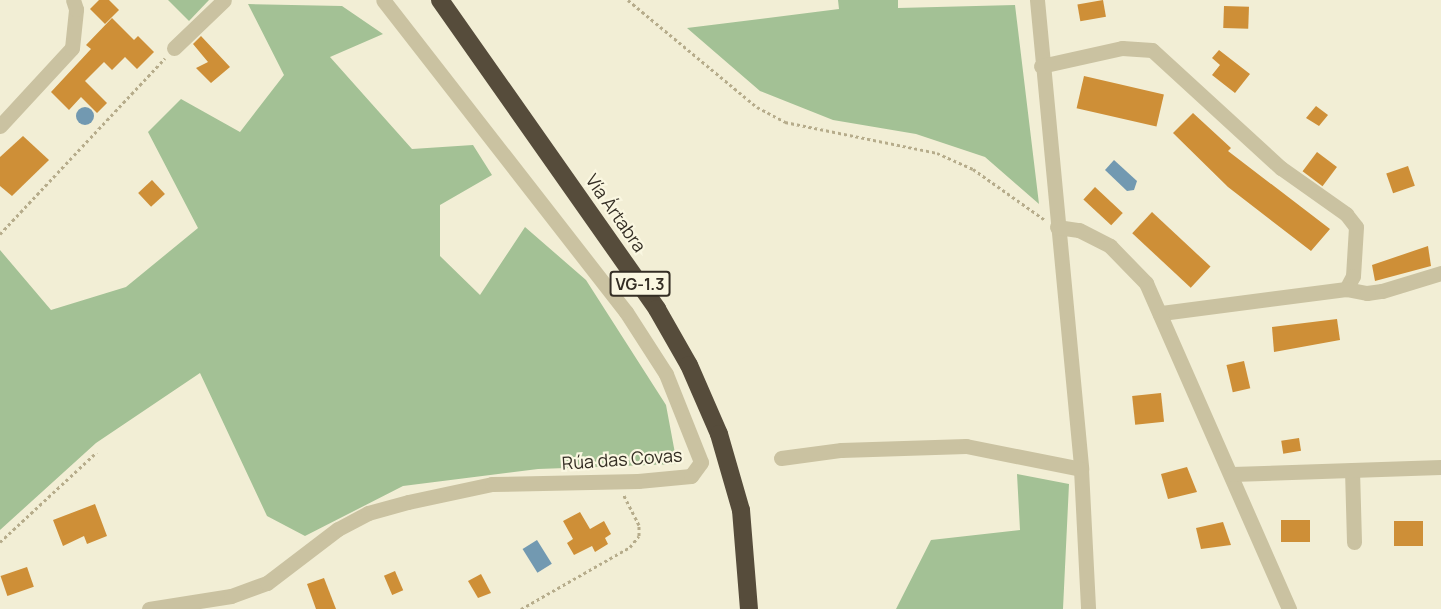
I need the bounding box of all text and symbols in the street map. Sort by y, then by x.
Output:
street label: Vía Ártabra [581,170,651,256]
road number: VG-1.3 [608,271,672,297]
street label: Rúa das Covas [561,444,683,474]

